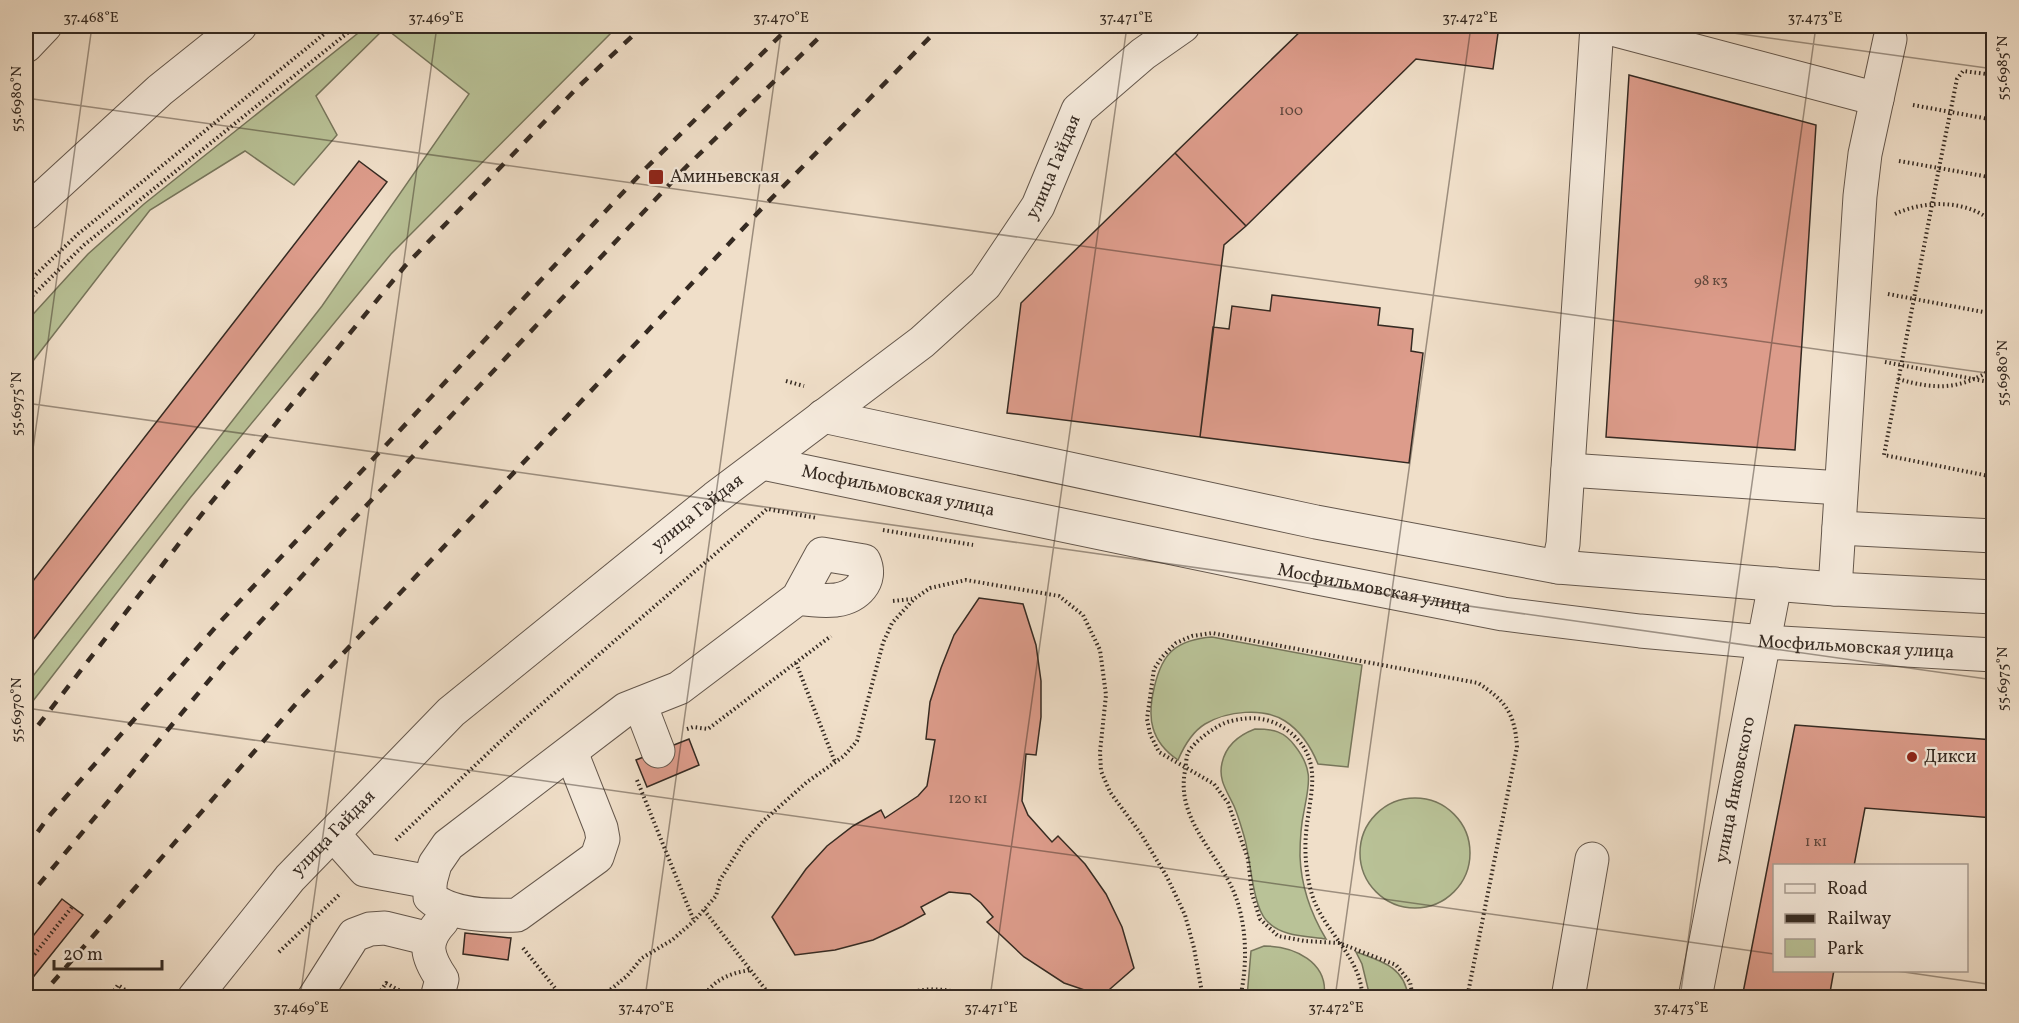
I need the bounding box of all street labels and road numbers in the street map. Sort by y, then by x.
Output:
street label: улица Гайдая [1020,111,1087,224]
street label: Мосфильмовская улица [799,459,997,523]
street label: улица Гайдая [646,468,749,557]
street label: Мосфильмовская улица [1275,557,1473,620]
street label: Мосфильмовская улица [1757,629,1955,665]
street label: улица Янковского [1709,715,1762,865]
street label: улица Гайдая [286,785,381,882]

